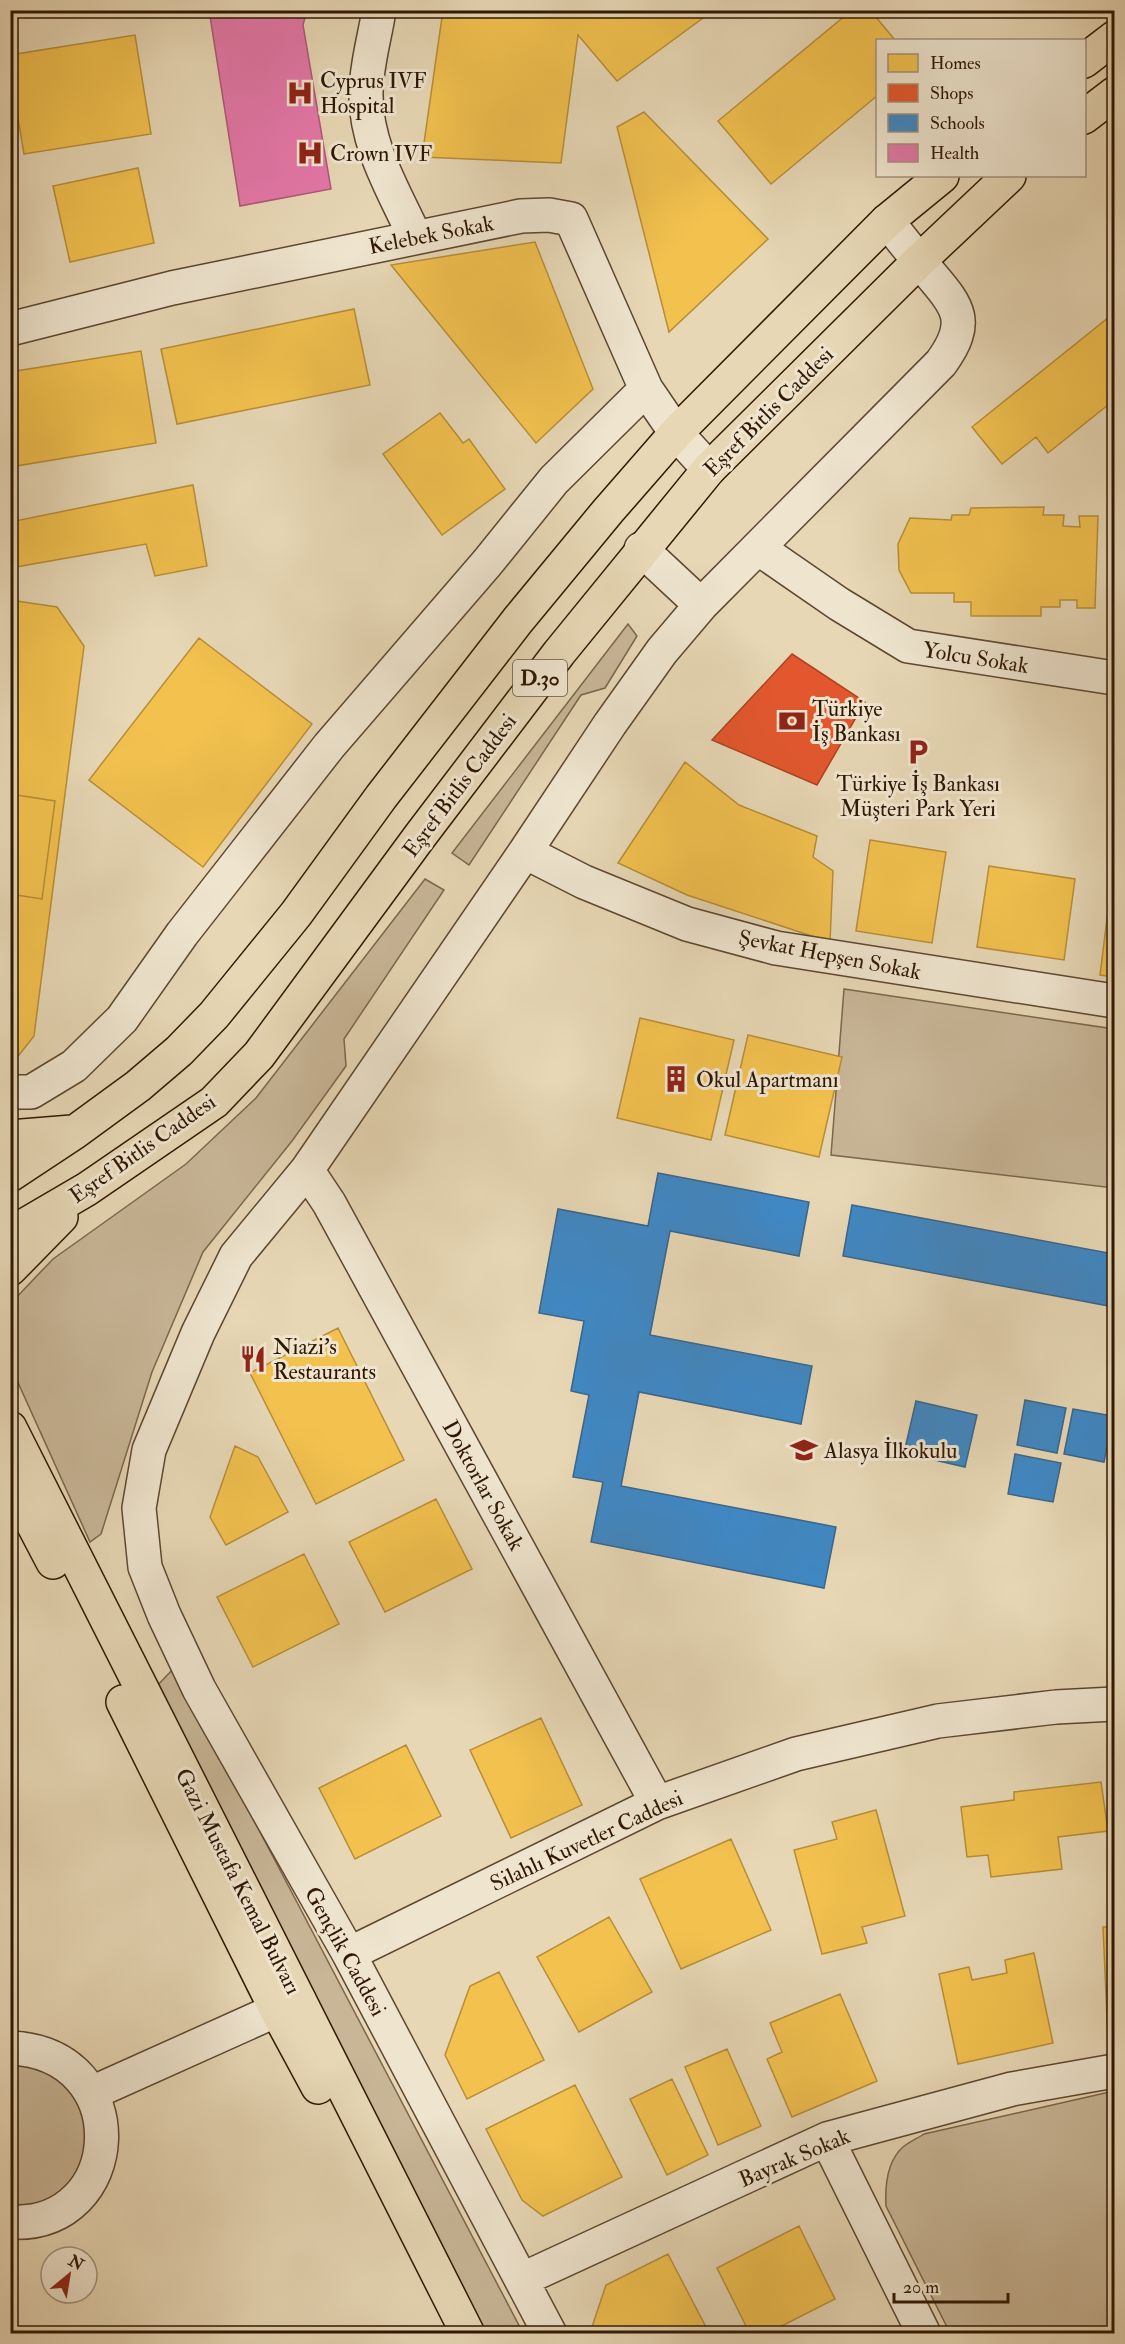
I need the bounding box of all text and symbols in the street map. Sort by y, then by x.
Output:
legend [876,39,1086,177]
text: Homes [930,52,981,75]
place label: Cyprus IVF Hospital [320,67,427,121]
hospital icon: Cyprus IVF Hospital [285,78,315,108]
text: Shops [930,82,973,105]
text: Schools [930,112,985,135]
hospital icon: Crown IVF [295,138,325,168]
place label: Crown IVF [330,140,432,168]
text: Health [930,142,980,165]
street label: Kelebek Sokak [366,209,497,261]
street label: Eşref Bitlis Caddesi [698,341,840,483]
street label: Yolcu Sokak [921,636,1031,680]
road number: D.30 [513,660,567,696]
place label: Türkiye İş Bankası [812,695,901,748]
bank icon: Türkiye İş Bankası [777,706,807,736]
street label: Eşref Bitlis Caddesi [397,708,523,863]
parking icon: Türkiye İş Bankası Müşteri Park Yeri [903,737,933,767]
place label: Türkiye İş Bankası Müşteri Park Yeri [836,770,1000,823]
street label: Şevkat Hepşen Sokak [736,924,924,987]
building icon: Okul Apartmanı [661,1064,691,1094]
place label: Okul Apartmanı [696,1066,839,1095]
street label: Eşref Bitlis Caddesi [64,1088,221,1210]
place label: Niazi's Restaurants [273,1333,376,1386]
restaurant icon: Niazi's Restaurants [238,1344,268,1374]
street label: Doktorlar Sokak [436,1415,531,1556]
school or university icon: Alasya İlkokulu [789,1435,819,1465]
place label: Alasya İlkokulu [823,1437,957,1465]
street label: Gazi Mustafa Kemal Bulvarı [169,1764,307,1999]
street label: Silahlı Kuvetler Caddesi [486,1784,687,1898]
street label: Gençlik Caddesi [298,1882,392,2021]
street label: Bayrak Sokak [735,2122,855,2194]
north arrow [39,2245,99,2305]
text: N [64,2250,88,2275]
scale bar [894,2266,1008,2304]
text: 20 m [903,2276,939,2299]

